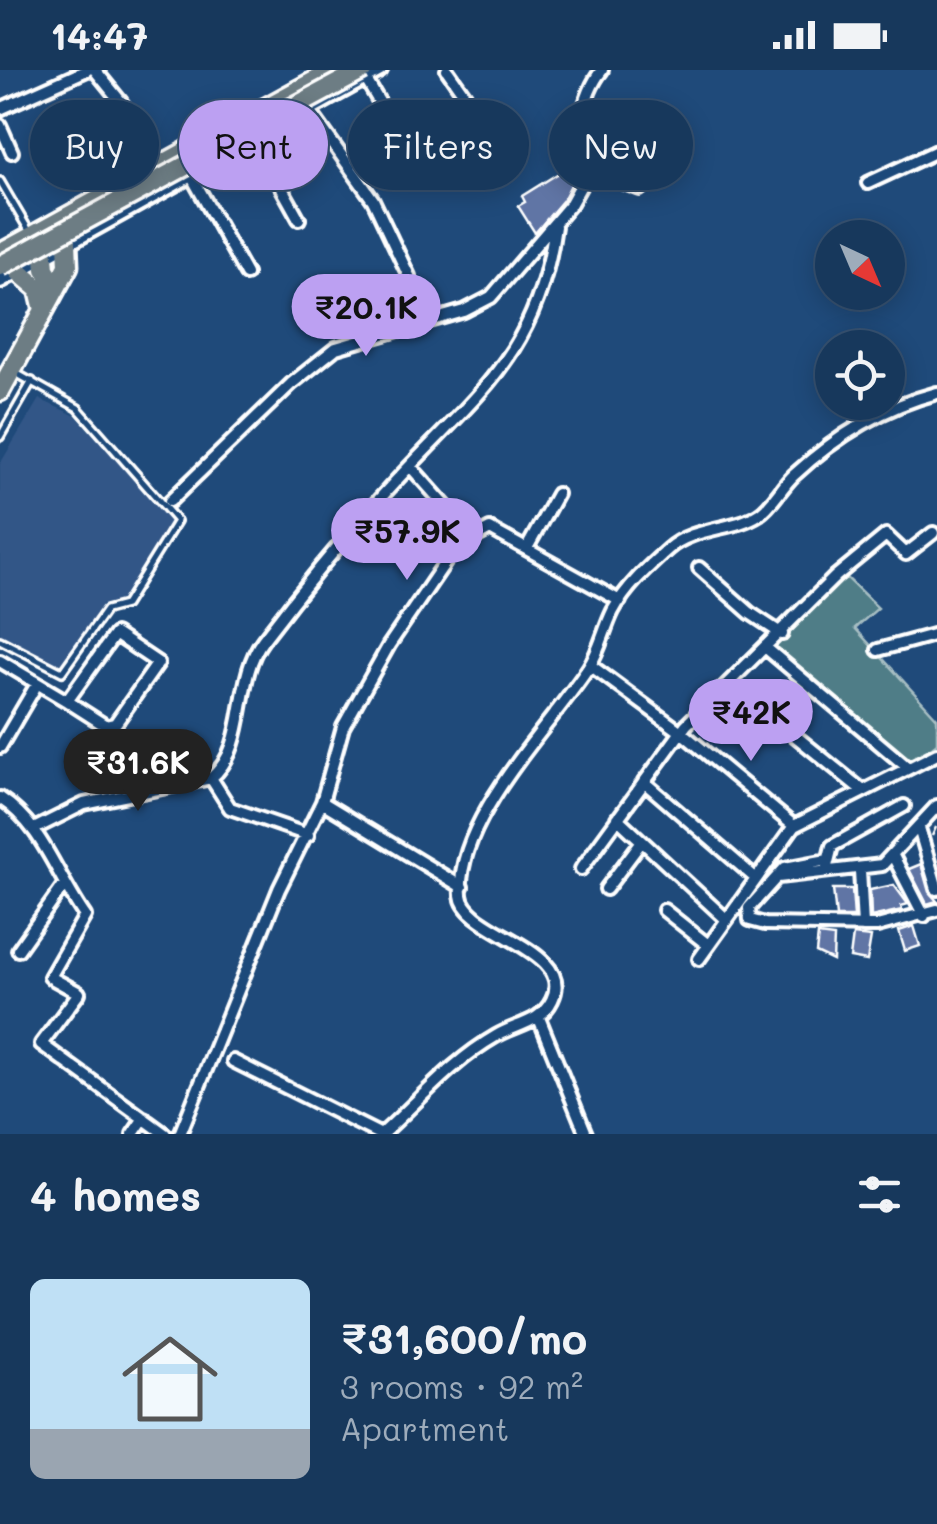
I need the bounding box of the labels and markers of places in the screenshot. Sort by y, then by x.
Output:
pin: ₹20.1K [285,274,447,359]
pin: ₹57.9K [326,498,488,583]
pin: ₹42K [692,679,810,764]
pin: ₹31.6K [57,729,219,814]

